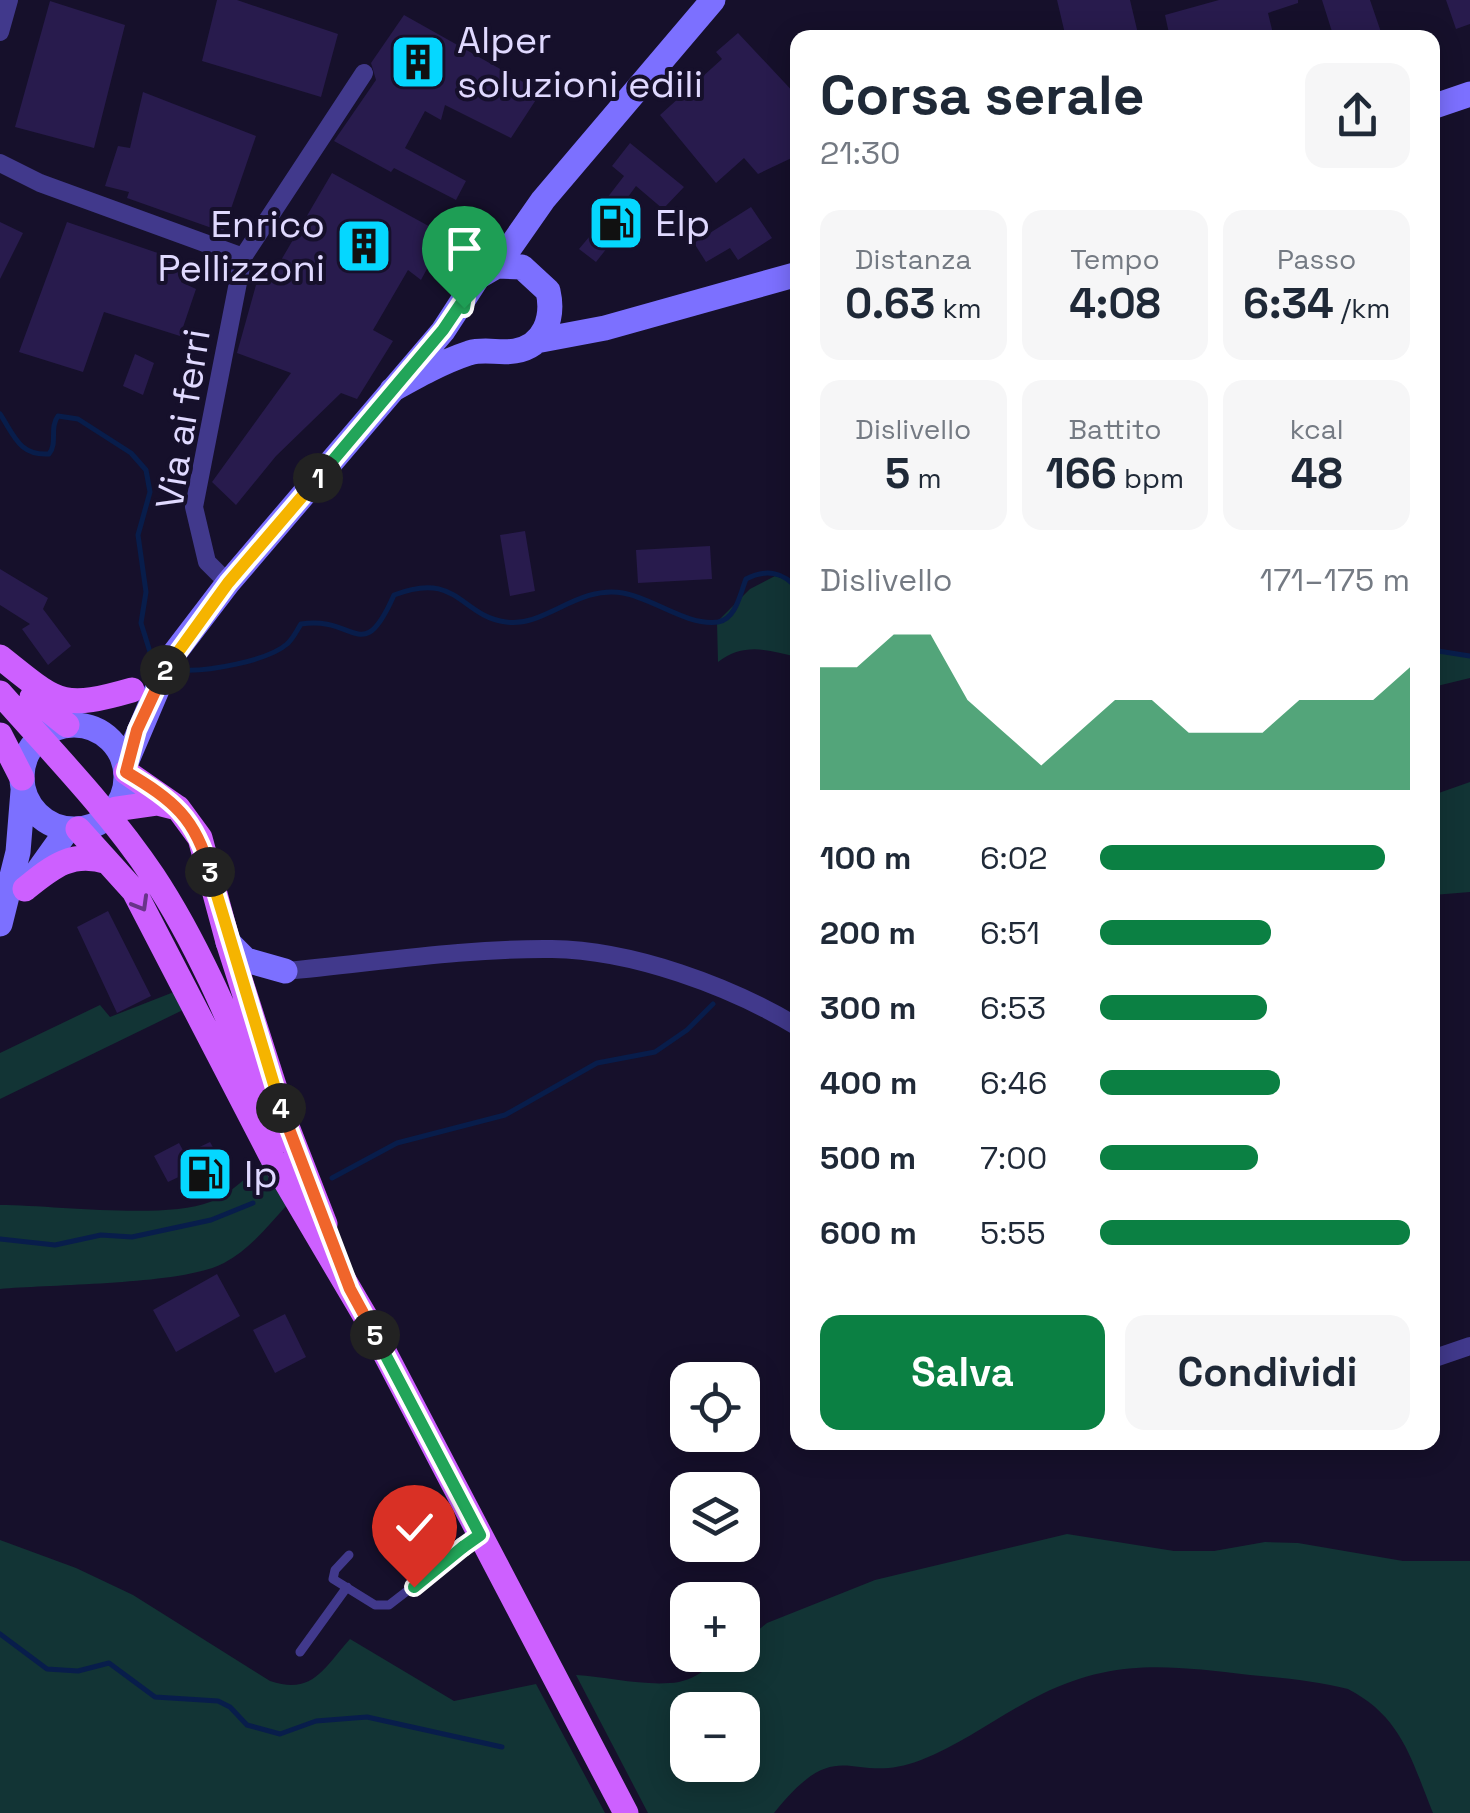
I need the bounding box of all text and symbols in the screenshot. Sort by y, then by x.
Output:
place label: Alper soluzioni edili [457,16,703,108]
building icon: Alper soluzioni edili [388,32,448,92]
text: Corsa serale [820,60,1144,130]
button: share [1305,63,1410,168]
text: 21:30 [820,133,901,173]
fuel station icon: Elp [586,193,646,253]
place label: Elp [655,199,710,247]
place label: Enrico Pellizzoni [157,200,325,292]
pin [422,206,507,309]
building icon: Enrico Pellizzoni [334,216,394,276]
icon: arrive [437,221,492,276]
text: Distanza [855,241,972,277]
text: Tempo [1070,241,1160,277]
text: Passo [1277,241,1356,277]
text: 0.63 [845,277,935,330]
text: 4:08 [1069,277,1161,330]
text: 6:34 [1243,277,1334,330]
text: km [935,290,982,326]
text: /km [1334,290,1390,326]
street label: Via ai ferri [145,325,221,513]
text: Dislivello [855,411,971,447]
text: Battito [1068,411,1162,447]
text: kcal [1290,411,1344,447]
text: 5 [885,447,910,500]
text: 166 [1046,447,1117,500]
text: 48 [1291,447,1343,500]
pin: 1 [293,453,343,503]
text: 1 [312,460,324,496]
text: m [910,460,942,496]
text: bpm [1117,460,1184,496]
text: Dislivello [820,560,953,600]
text: 171–175 m [1260,560,1410,600]
pin: 2 [140,645,190,695]
text: 2 [157,652,173,688]
text: 100 m [820,838,911,878]
text: 6:02 [980,838,1048,878]
pin: 3 [185,847,235,897]
text: 3 [201,854,219,890]
one-way arrow [128,893,148,911]
text: 200 m [820,913,916,953]
text: 6:51 [980,913,1040,953]
text: 300 m [820,988,916,1028]
text: 6:53 [980,988,1046,1028]
text: 400 m [820,1063,917,1103]
text: 6:46 [980,1063,1047,1103]
pin: 4 [256,1083,306,1133]
text: 4 [272,1090,290,1126]
text: 500 m [820,1138,916,1178]
text: 7:00 [980,1138,1047,1178]
fuel station icon: Ip [175,1144,235,1204]
place label: Ip [244,1150,278,1198]
text: 600 m [820,1213,917,1253]
text: 5:55 [980,1213,1046,1253]
pin: 5 [350,1310,400,1360]
button: Salva [820,1315,1105,1430]
button: Condividi [1125,1315,1410,1430]
text: 5 [367,1317,383,1353]
map controls [670,1362,760,1782]
button: locate [670,1362,760,1452]
button: layers [670,1472,760,1562]
pin [372,1485,457,1588]
icon: check [387,1500,442,1555]
button: + [670,1582,760,1672]
button: − [670,1692,760,1782]

